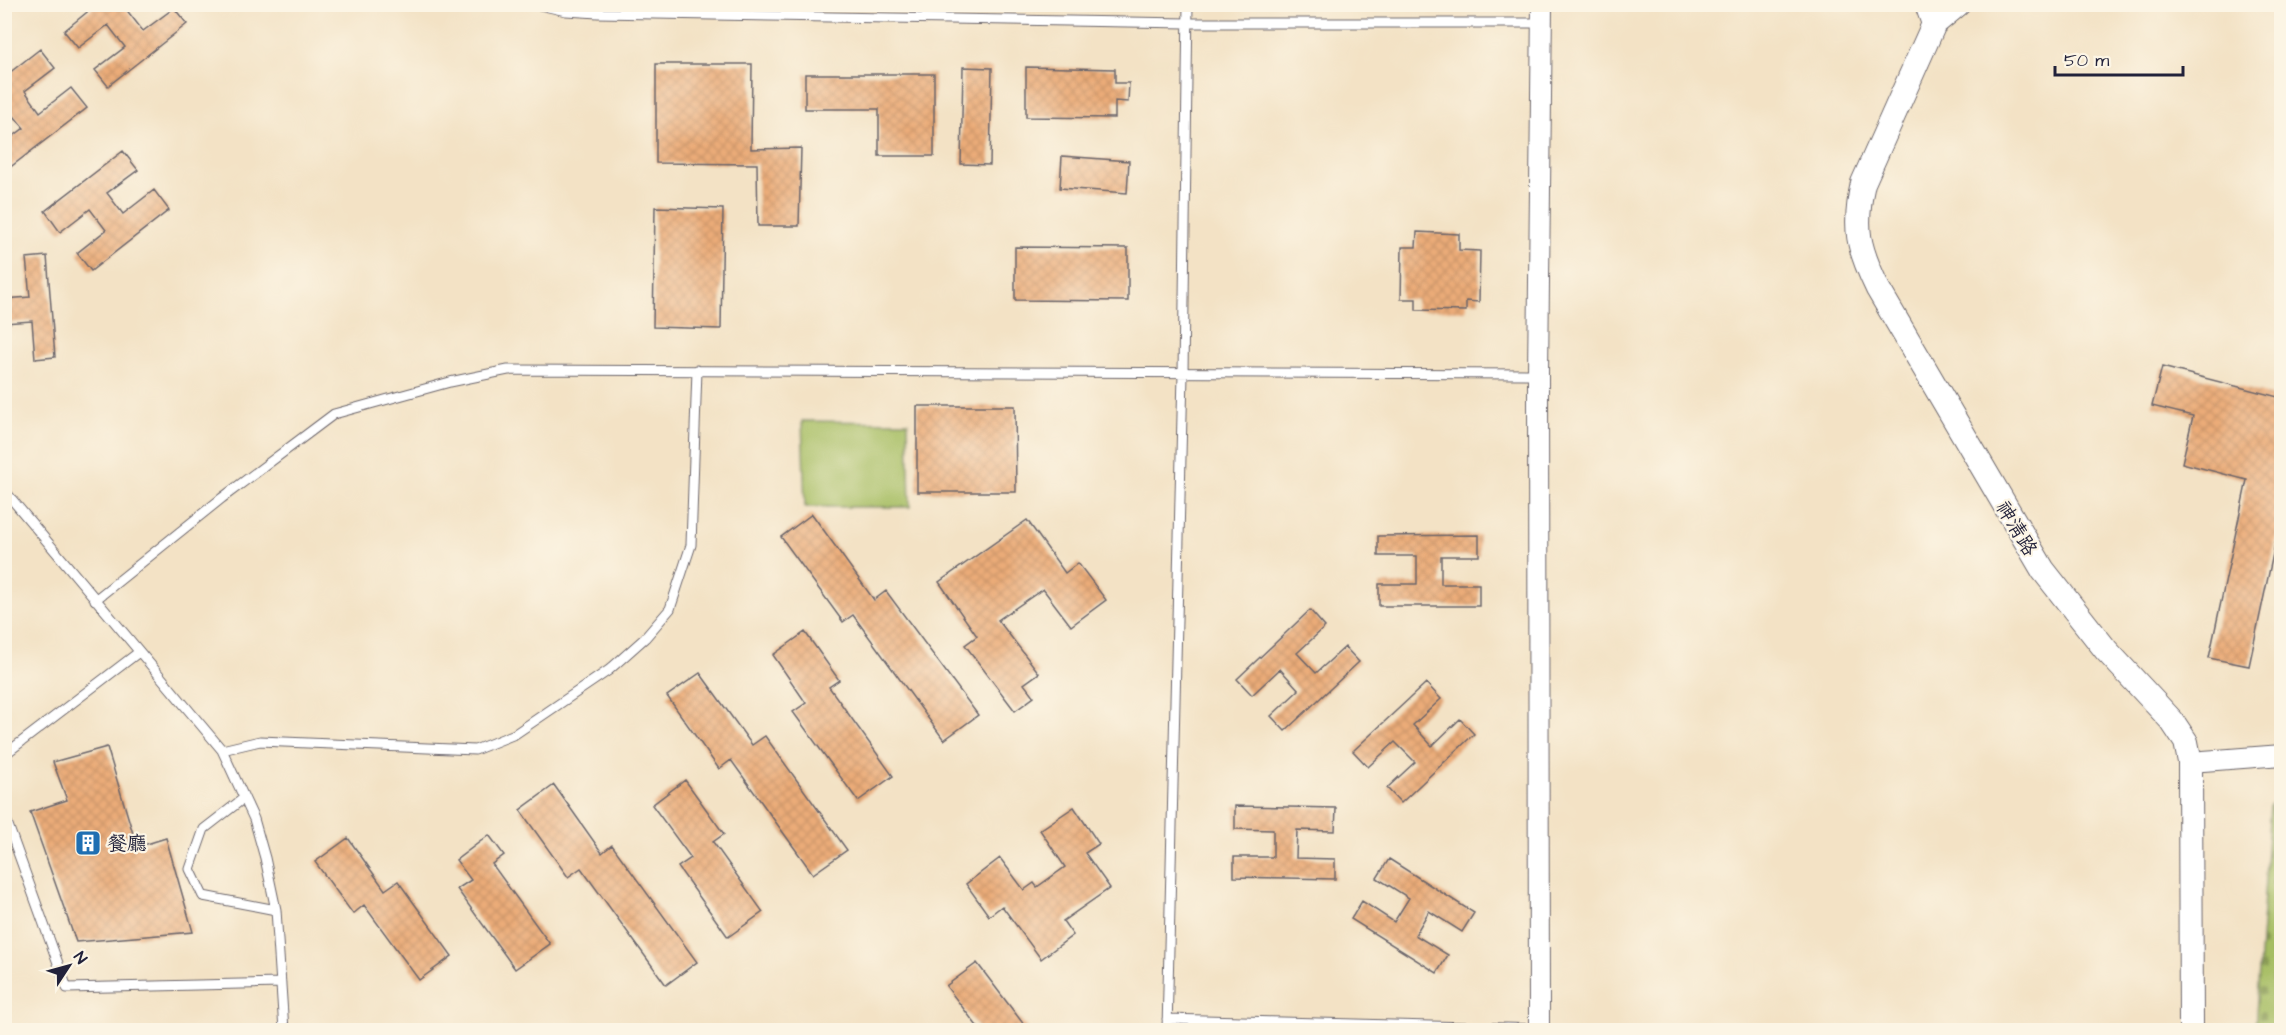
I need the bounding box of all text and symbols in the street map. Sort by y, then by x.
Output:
scale bar [2055,39,2182,77]
text: 50 m [2064,48,2109,73]
street label: 神清路 [1989,496,2044,562]
building icon: 餐廳 [73,828,103,858]
place label: 餐廳 [107,830,147,858]
north arrow [39,936,99,996]
text: N [68,947,92,968]

